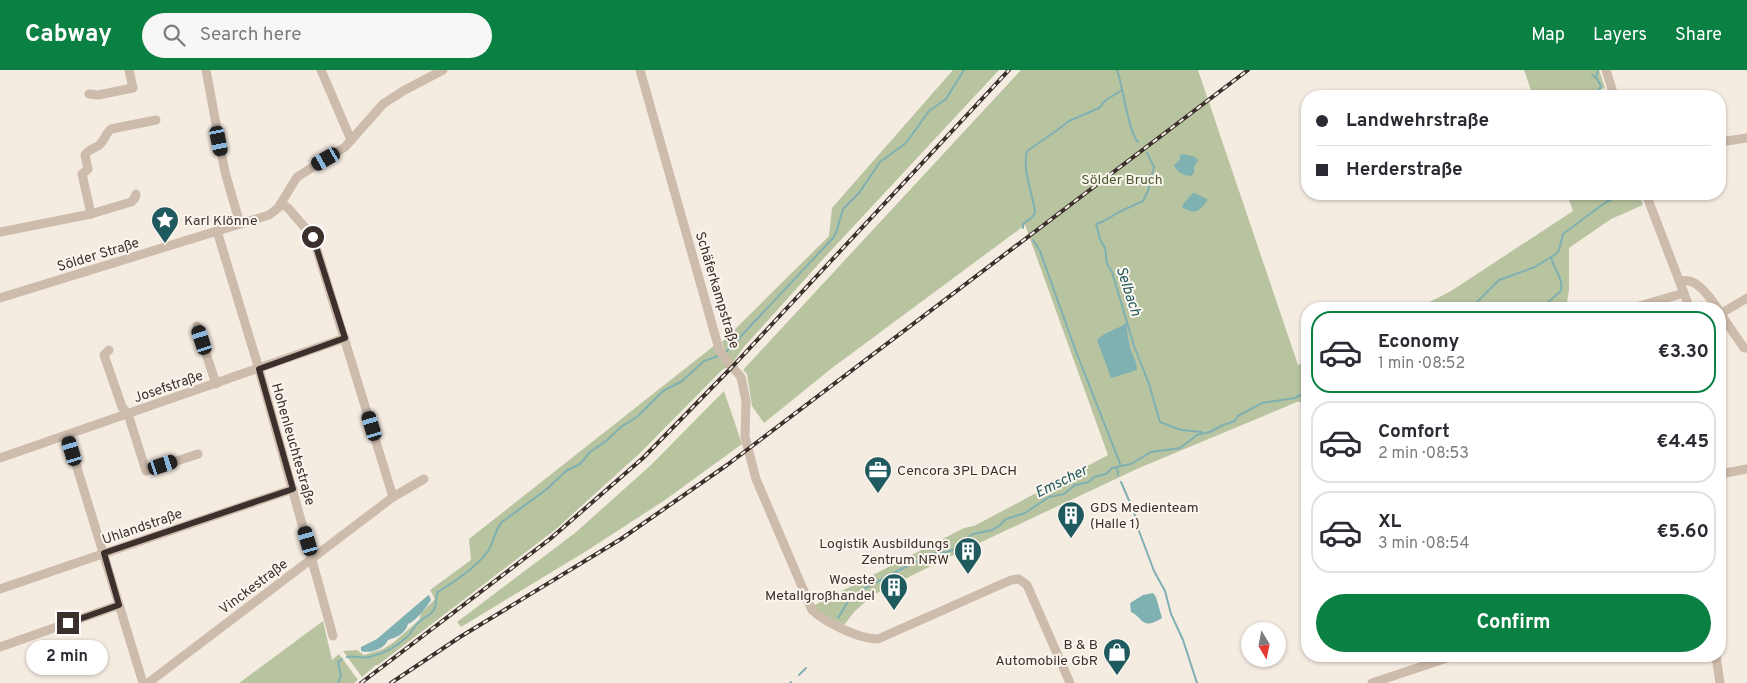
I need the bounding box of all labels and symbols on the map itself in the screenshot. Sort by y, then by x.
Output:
car [208,125,229,157]
car [309,145,342,173]
park label: Sölder Bruch [1081,172,1163,189]
place icon: Karl Klönne [150,205,180,244]
place label: Karl Klönne [184,213,257,230]
route start [302,226,324,248]
street label: Schäferkampstraße [691,230,742,351]
street label: Sölder Straße [55,235,142,276]
water label: Selbach [1111,264,1145,319]
car [190,323,213,357]
street label: Josefstraße [132,368,205,407]
street label: Hohenleuchtestraße [267,381,318,508]
car [360,409,383,443]
car [60,434,83,468]
car [146,453,179,477]
office icon: Cencora 3PL DACH [863,455,893,494]
water label: Emscher [1032,461,1092,503]
place label: Cencora 3PL DACH [897,463,1017,480]
building icon: GDS Medienteam (Halle 1) [1056,500,1086,539]
place label: GDS Medienteam (Halle 1) [1090,500,1199,533]
street label: Uhlandstraße [100,506,185,549]
car [296,525,319,557]
place label: Logistik Ausbildungs Zentrum NRW [819,536,949,569]
building icon: Logistik Ausbildungs Zentrum NRW [953,536,983,575]
street label: Vinckestraße [216,556,291,618]
place label: Woeste Metallgroßhandel [765,572,875,605]
building icon: Woeste Metallgroßhandel [879,572,909,611]
route end [57,612,79,634]
north arrow [1241,622,1286,668]
place label: B & B Automobile GbR [995,637,1098,670]
shop icon: B & B Automobile GbR [1102,637,1132,676]
callout: 2 min [27,640,109,676]

